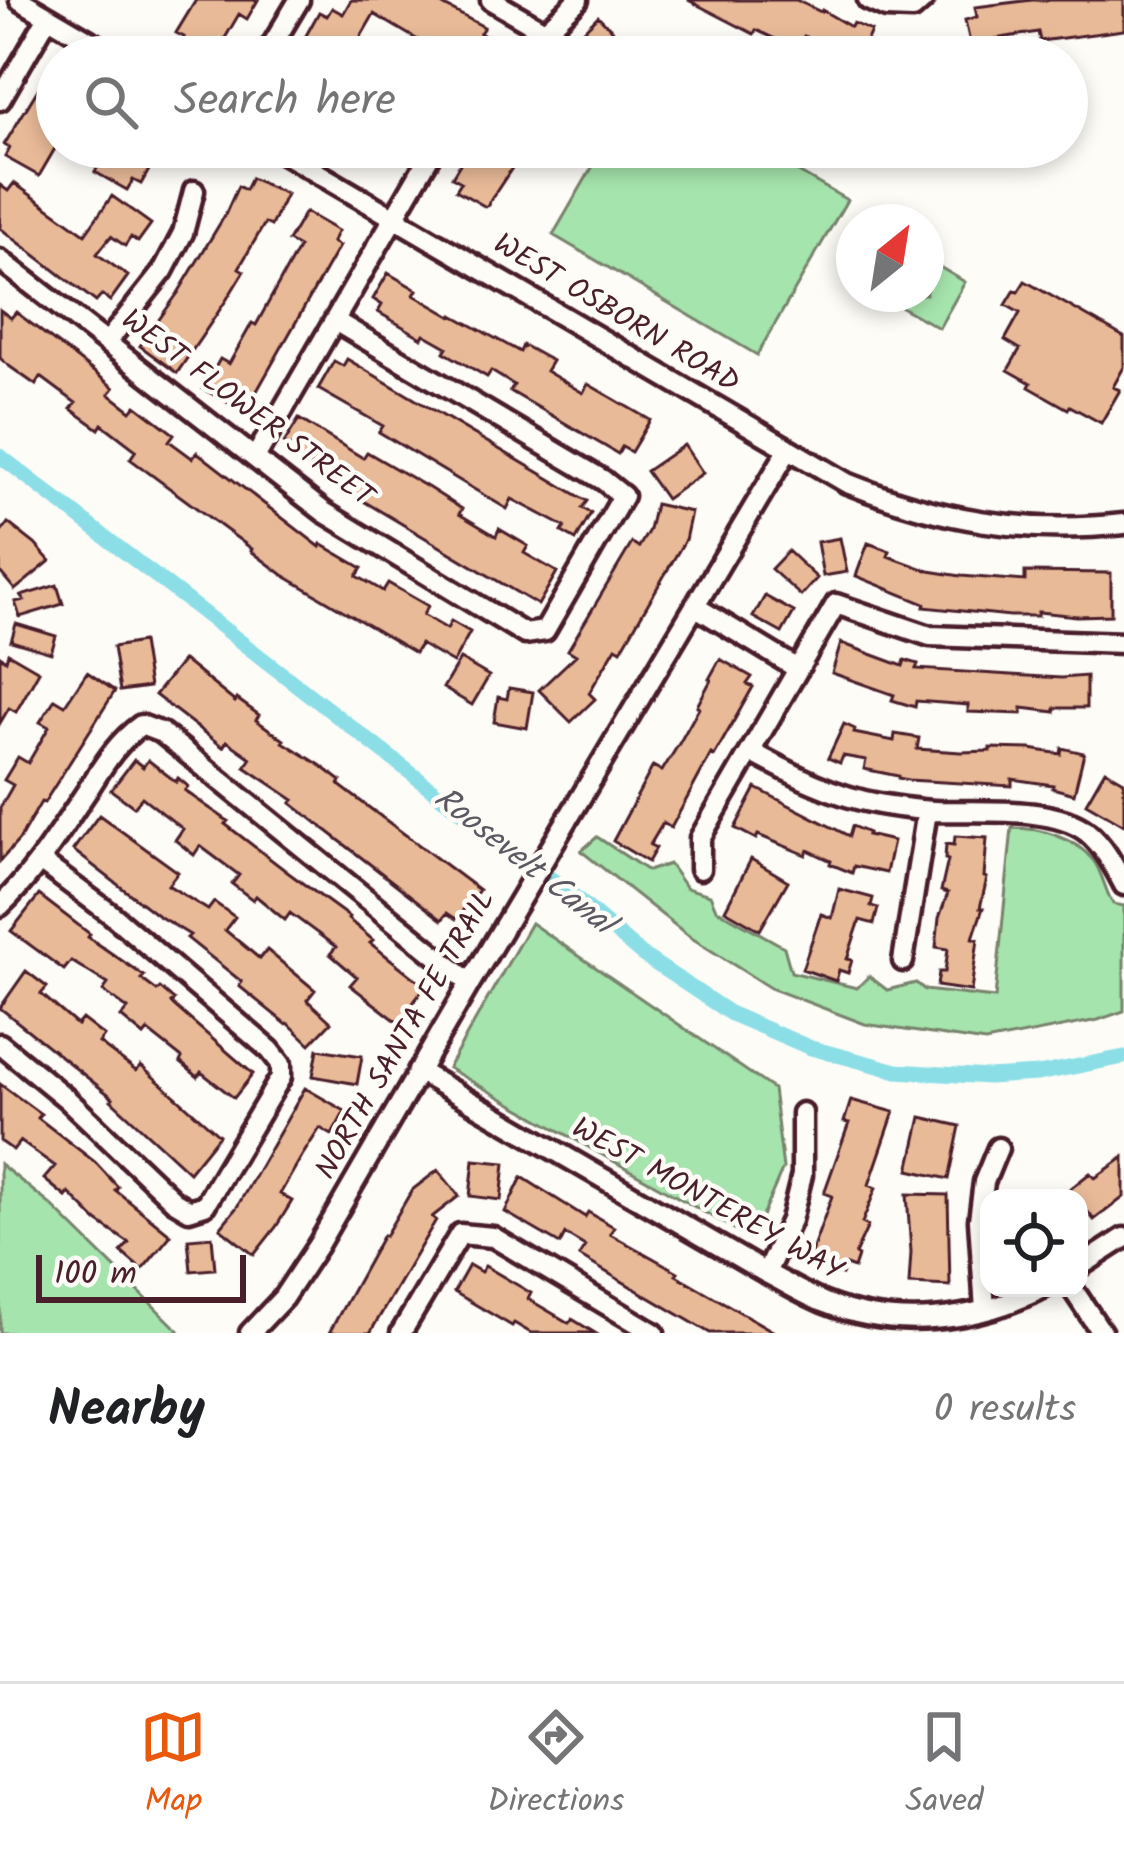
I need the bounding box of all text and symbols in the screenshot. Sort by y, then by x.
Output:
search box [36,36,1088,168]
text: Search here [174,66,396,138]
icon: search [78,69,144,135]
north arrow [836,204,944,312]
street label: WEST OSBORN ROAD [484,221,748,407]
street label: WEST FLOWER STREET [110,298,386,522]
water label: Roosevelt Canal [421,774,630,953]
street label: NORTH SANTA FE TRAIL [303,881,509,1189]
street label: WEST MONTEREY WAY [562,1105,853,1296]
map controls [980,1189,1088,1297]
button: locate [980,1189,1088,1297]
scale bar [36,1249,246,1302]
text: 100 m [54,1249,137,1302]
text: Nearby [48,1371,205,1452]
text: 0 results [934,1380,1076,1442]
tab: Map [140,1704,206,1829]
tab: Directions [487,1704,624,1829]
tab: Saved [905,1704,984,1829]

